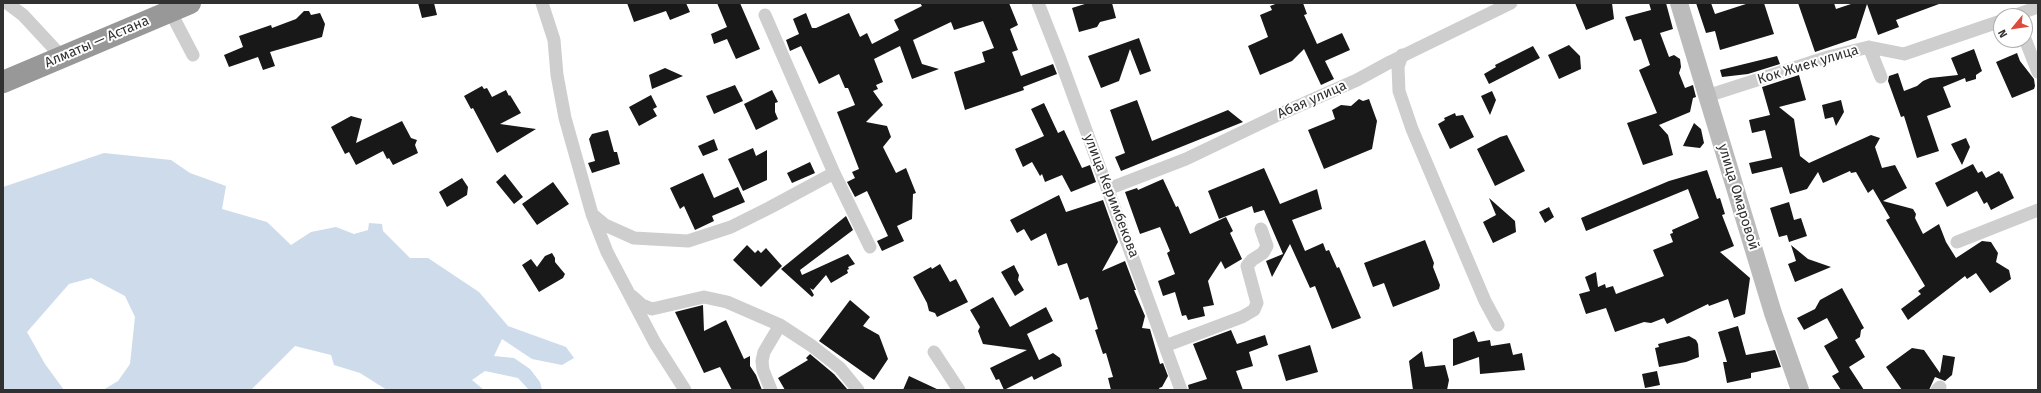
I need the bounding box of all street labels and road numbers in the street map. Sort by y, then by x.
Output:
street label: Алматы — Астана [42,12,152,72]
street label: Кок Жиек улица [1755,42,1861,88]
street label: Абая улица [1275,77,1349,123]
street label: улица Керимбекова [1080,132,1142,260]
street label: улица Омаровой [1714,142,1762,252]

